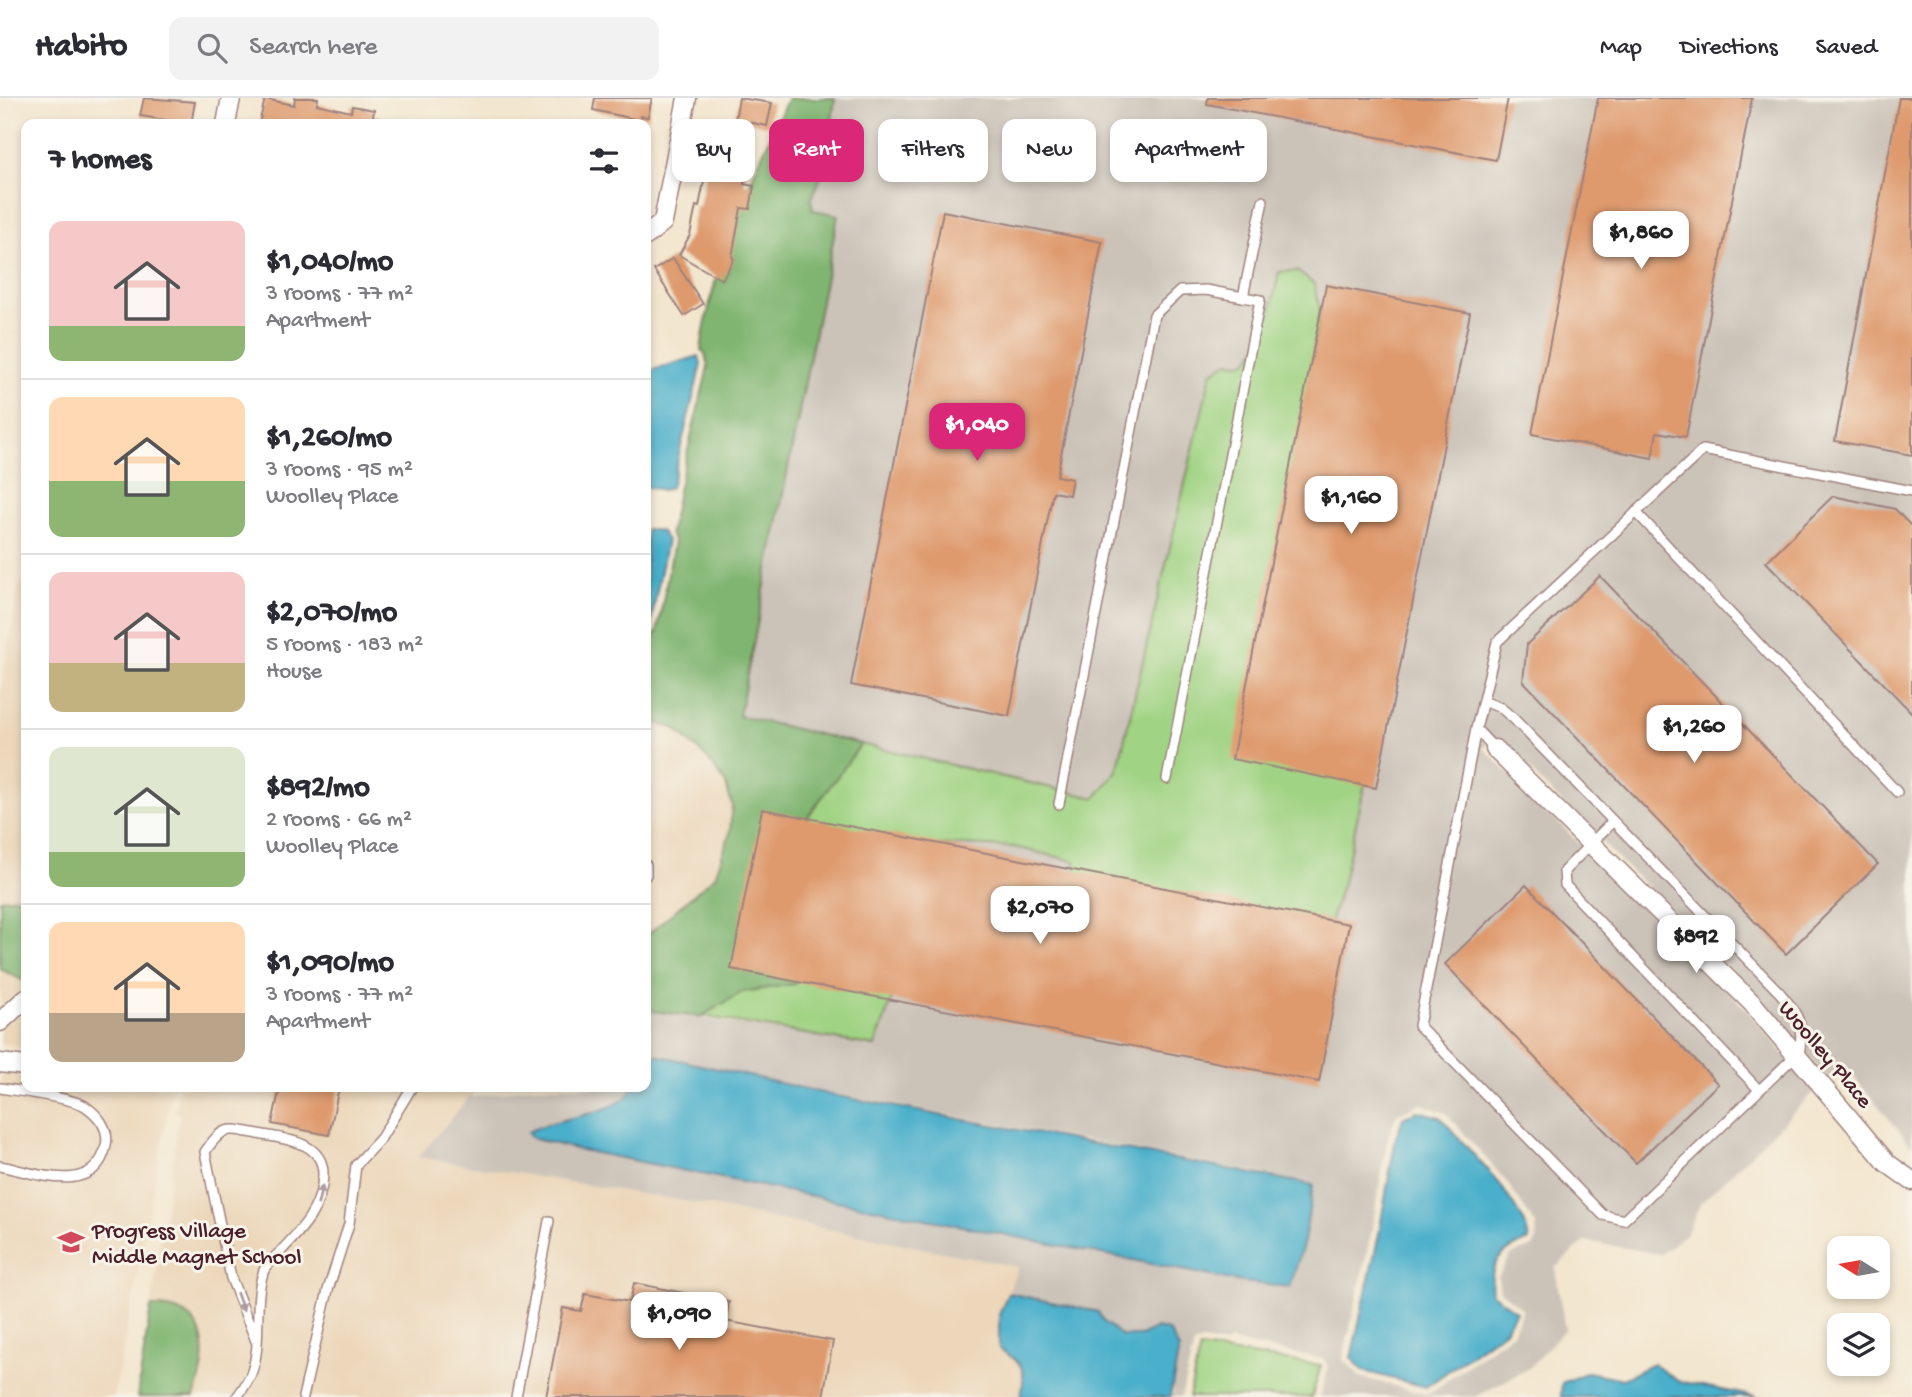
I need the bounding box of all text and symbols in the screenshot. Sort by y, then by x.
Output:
search box [169,17,659,80]
text: Habito [35,29,127,67]
icon: search [193,29,231,67]
text: Search here [249,33,377,64]
text: Map [1600,34,1642,63]
text: Directions [1680,34,1778,63]
text: Saved [1816,34,1877,63]
chip: Buy [672,119,755,182]
chip: Rent [769,119,864,182]
chip: Filters [878,119,988,182]
chip: New [1002,119,1096,182]
chip: Apartment [1110,119,1267,182]
icon: filters [585,142,623,180]
text: 7 homes [49,144,151,179]
pin: $1,860 [1584,212,1698,271]
text: $1,860 [1609,220,1673,247]
text: $1,040/mo [266,246,393,281]
icon: home [105,249,189,333]
text: 3 rooms · 77 m² [266,281,413,308]
text: Apartment [266,308,370,335]
pin: $1,040 [920,404,1034,463]
text: $1,040 [945,412,1009,439]
text: $1,260/mo [266,422,392,457]
icon: home [105,425,189,509]
text: 3 rooms · 95 m² [266,457,413,484]
pin: $1,160 [1294,476,1408,536]
text: Woolley Place [266,484,398,511]
text: $1,160 [1321,485,1381,512]
text: $2,070/mo [266,597,397,632]
icon: home [105,600,189,684]
text: 5 rooms · 183 m² [266,632,423,659]
text: House [266,659,322,686]
pin: $1,260 [1637,706,1751,765]
text: $1,260 [1663,714,1725,741]
text: $892/mo [266,772,370,807]
icon: home [105,775,189,859]
text: 2 rooms · 66 m² [266,807,412,834]
text: Woolley Place [266,834,398,861]
pin: $2,070 [983,886,1097,946]
text: $2,070 [1007,895,1073,922]
pin: $892 [1655,916,1737,975]
text: $892 [1673,924,1719,951]
text: $1,090/mo [266,947,394,982]
icon: home [105,950,189,1034]
text: 3 rooms · 77 m² [266,982,413,1009]
street label: Woolley Place [1771,996,1878,1116]
text: Apartment [266,1009,370,1036]
one-way arrow [315,1184,326,1206]
place label: Progress Village Middle Magnet School [91,1219,302,1272]
school or university icon: Progress Village Middle Magnet School [56,1227,86,1257]
north arrow [1827,1236,1890,1298]
map controls [1827,1236,1890,1376]
one-way arrow [235,1291,246,1312]
pin: $1,090 [622,1292,736,1352]
text: $1,090 [647,1301,711,1328]
button: layers [1827,1313,1890,1376]

